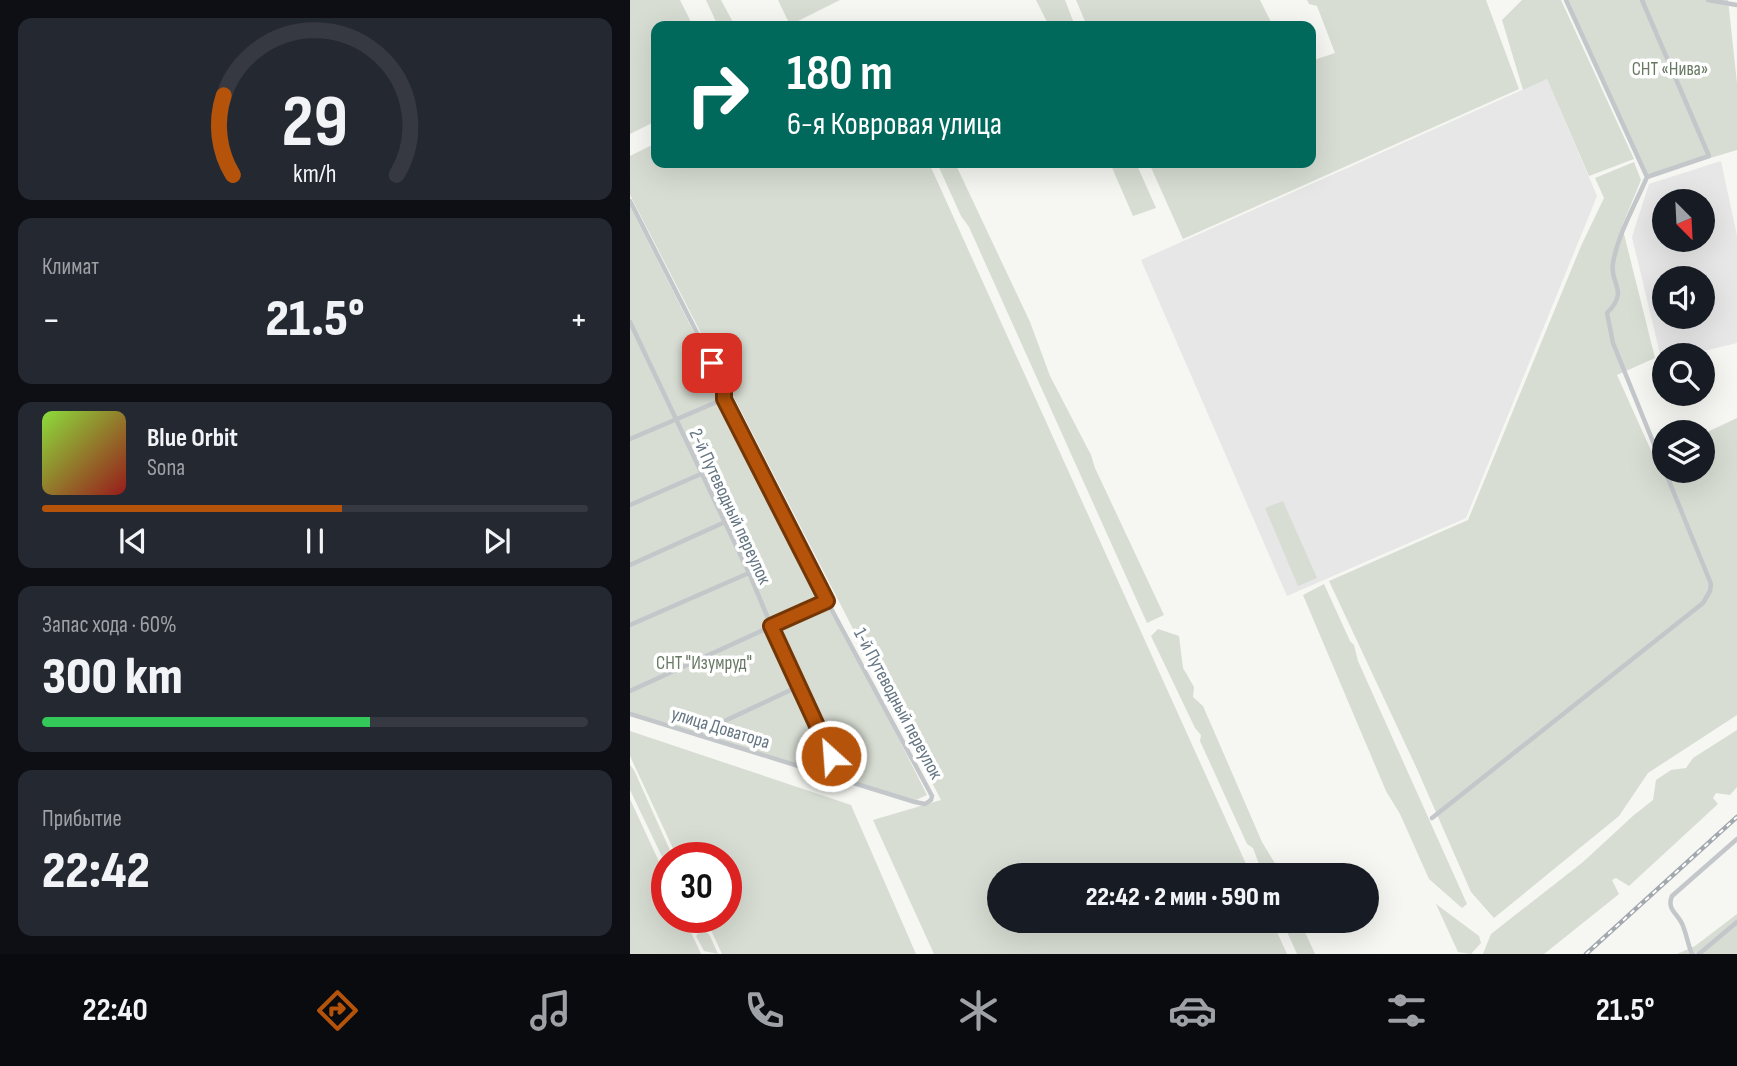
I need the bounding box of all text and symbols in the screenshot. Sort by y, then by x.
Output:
text: 180 m [787,45,893,104]
icon: right [672,49,763,140]
park label: СНТ «Нива» [1632,58,1708,81]
text: 29 [282,79,348,167]
text: 6-я Ковровая улица [787,105,1002,144]
text: km/h [293,159,337,190]
north arrow [1652,189,1715,252]
map controls [1652,189,1715,483]
text: Климат [42,253,99,281]
button: sound [1652,266,1715,329]
text: 21.5° [265,288,365,351]
text: − [42,298,61,343]
text: + [569,298,588,343]
pin [682,333,742,393]
button: search [1652,343,1715,406]
icon: arrive [693,344,731,382]
button: layers [1652,420,1715,483]
text: Blue Orbit [147,423,238,454]
street label: 2-й Путеводный переулок [683,425,776,589]
text: Sona [147,454,185,482]
icon: previous [114,522,152,560]
icon: pause [296,522,334,560]
icon: next [478,522,516,560]
text: Запас хода · 60% [42,611,177,639]
street label: 1-й Путеводный переулок [848,624,948,784]
text: 300 km [42,646,183,709]
park label: СНТ "Изумруд" [656,652,752,675]
street label: улица Доватора [669,703,773,754]
position arrow [794,719,868,793]
text: Прибытие [42,805,122,833]
text: 22:42 [42,840,150,903]
speed limit sign: 30 [651,842,742,933]
text: 22:42 · 2 мин · 590 m [1086,882,1280,913]
icon: directions [313,986,362,1035]
icon: music [526,986,575,1035]
icon: phone [740,986,789,1035]
icon: climate [954,986,1003,1035]
icon: car [1168,986,1217,1035]
icon: filters [1382,986,1431,1035]
text: 22:40 [82,991,148,1030]
text: 21.5° [1596,991,1654,1030]

